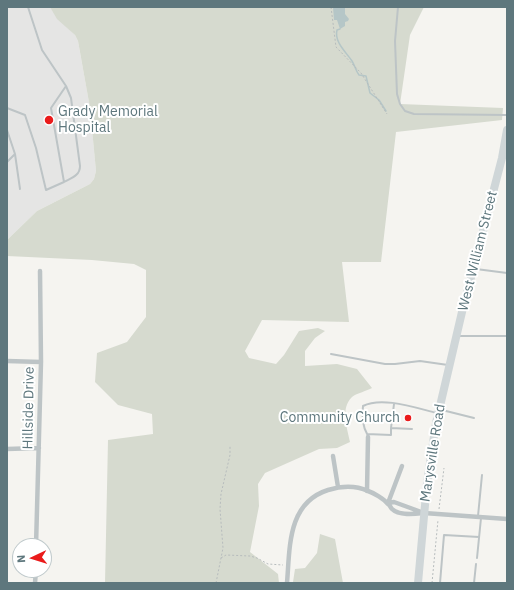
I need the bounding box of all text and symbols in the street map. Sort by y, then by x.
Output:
place label: Grady Memorial Hospital [58,104,158,136]
marker: Grady Memorial Hospital [43,114,55,126]
street label: West William Street [455,189,501,313]
street label: Hillside Drive [20,366,38,450]
street label: Marysville Road [417,403,449,503]
place label: Community Church [280,410,400,426]
marker: Community Church [403,413,413,423]
north arrow [12,538,52,578]
text: N [14,554,28,563]

